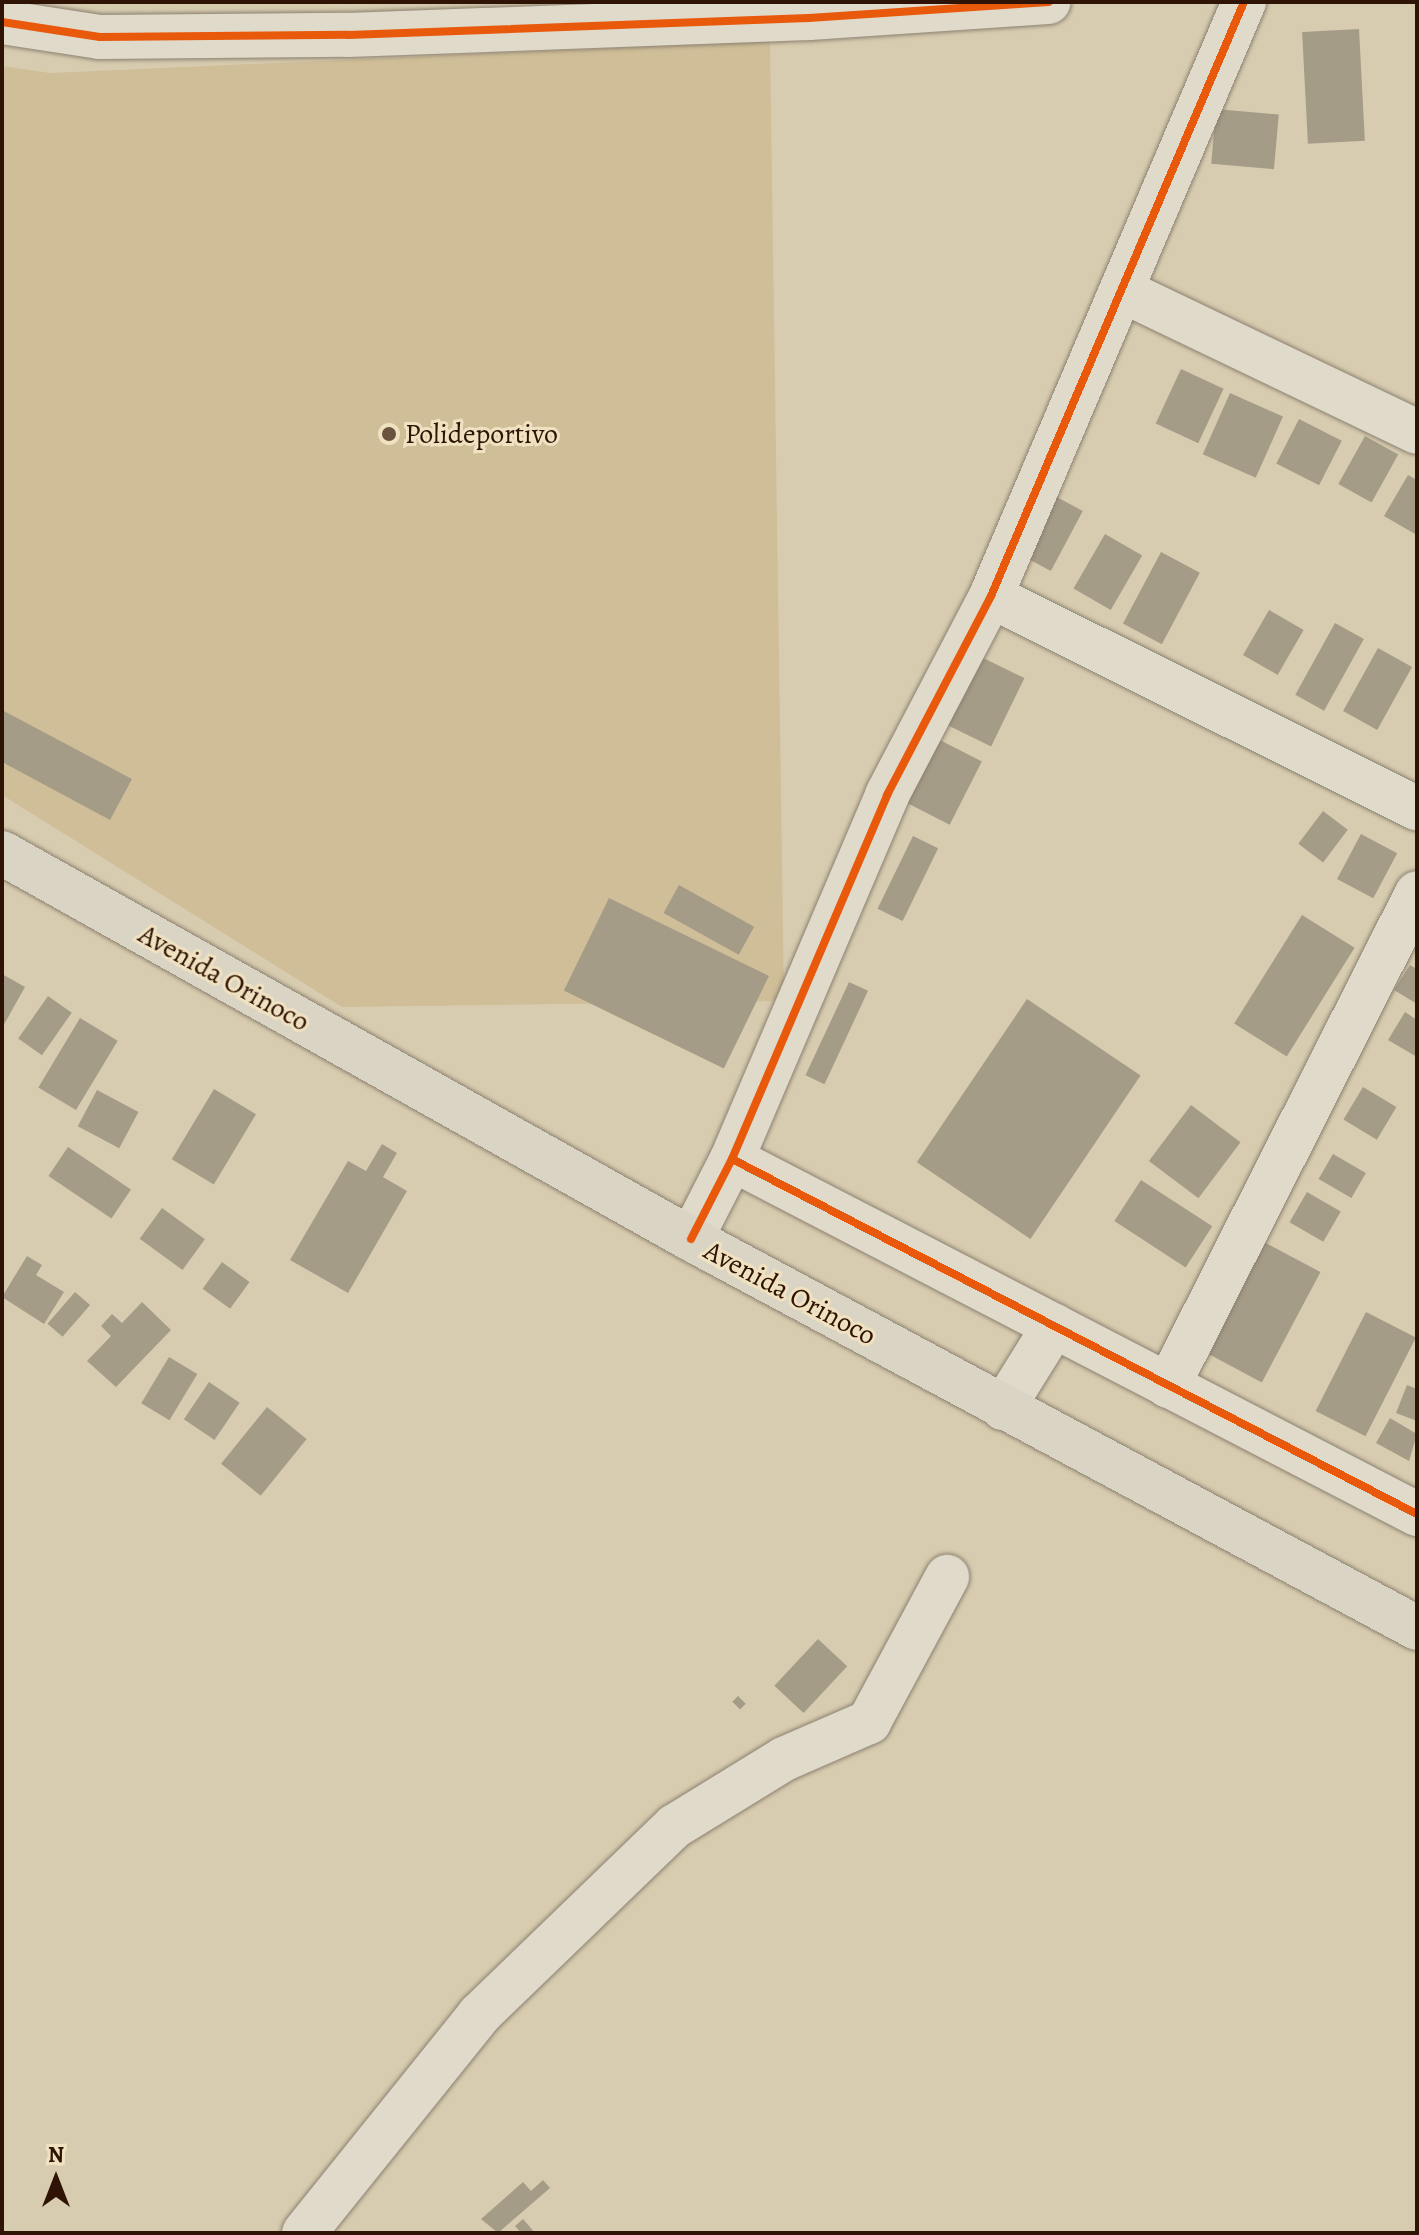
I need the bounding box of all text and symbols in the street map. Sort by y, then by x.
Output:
place label: Polideportivo [405,417,558,451]
marker: Polideportivo [380,425,398,443]
street label: Avenida Orinoco [133,917,315,1039]
street label: Avenida Orinoco [698,1234,882,1352]
north arrow [16,2139,96,2219]
text: N [48,2140,64,2170]

